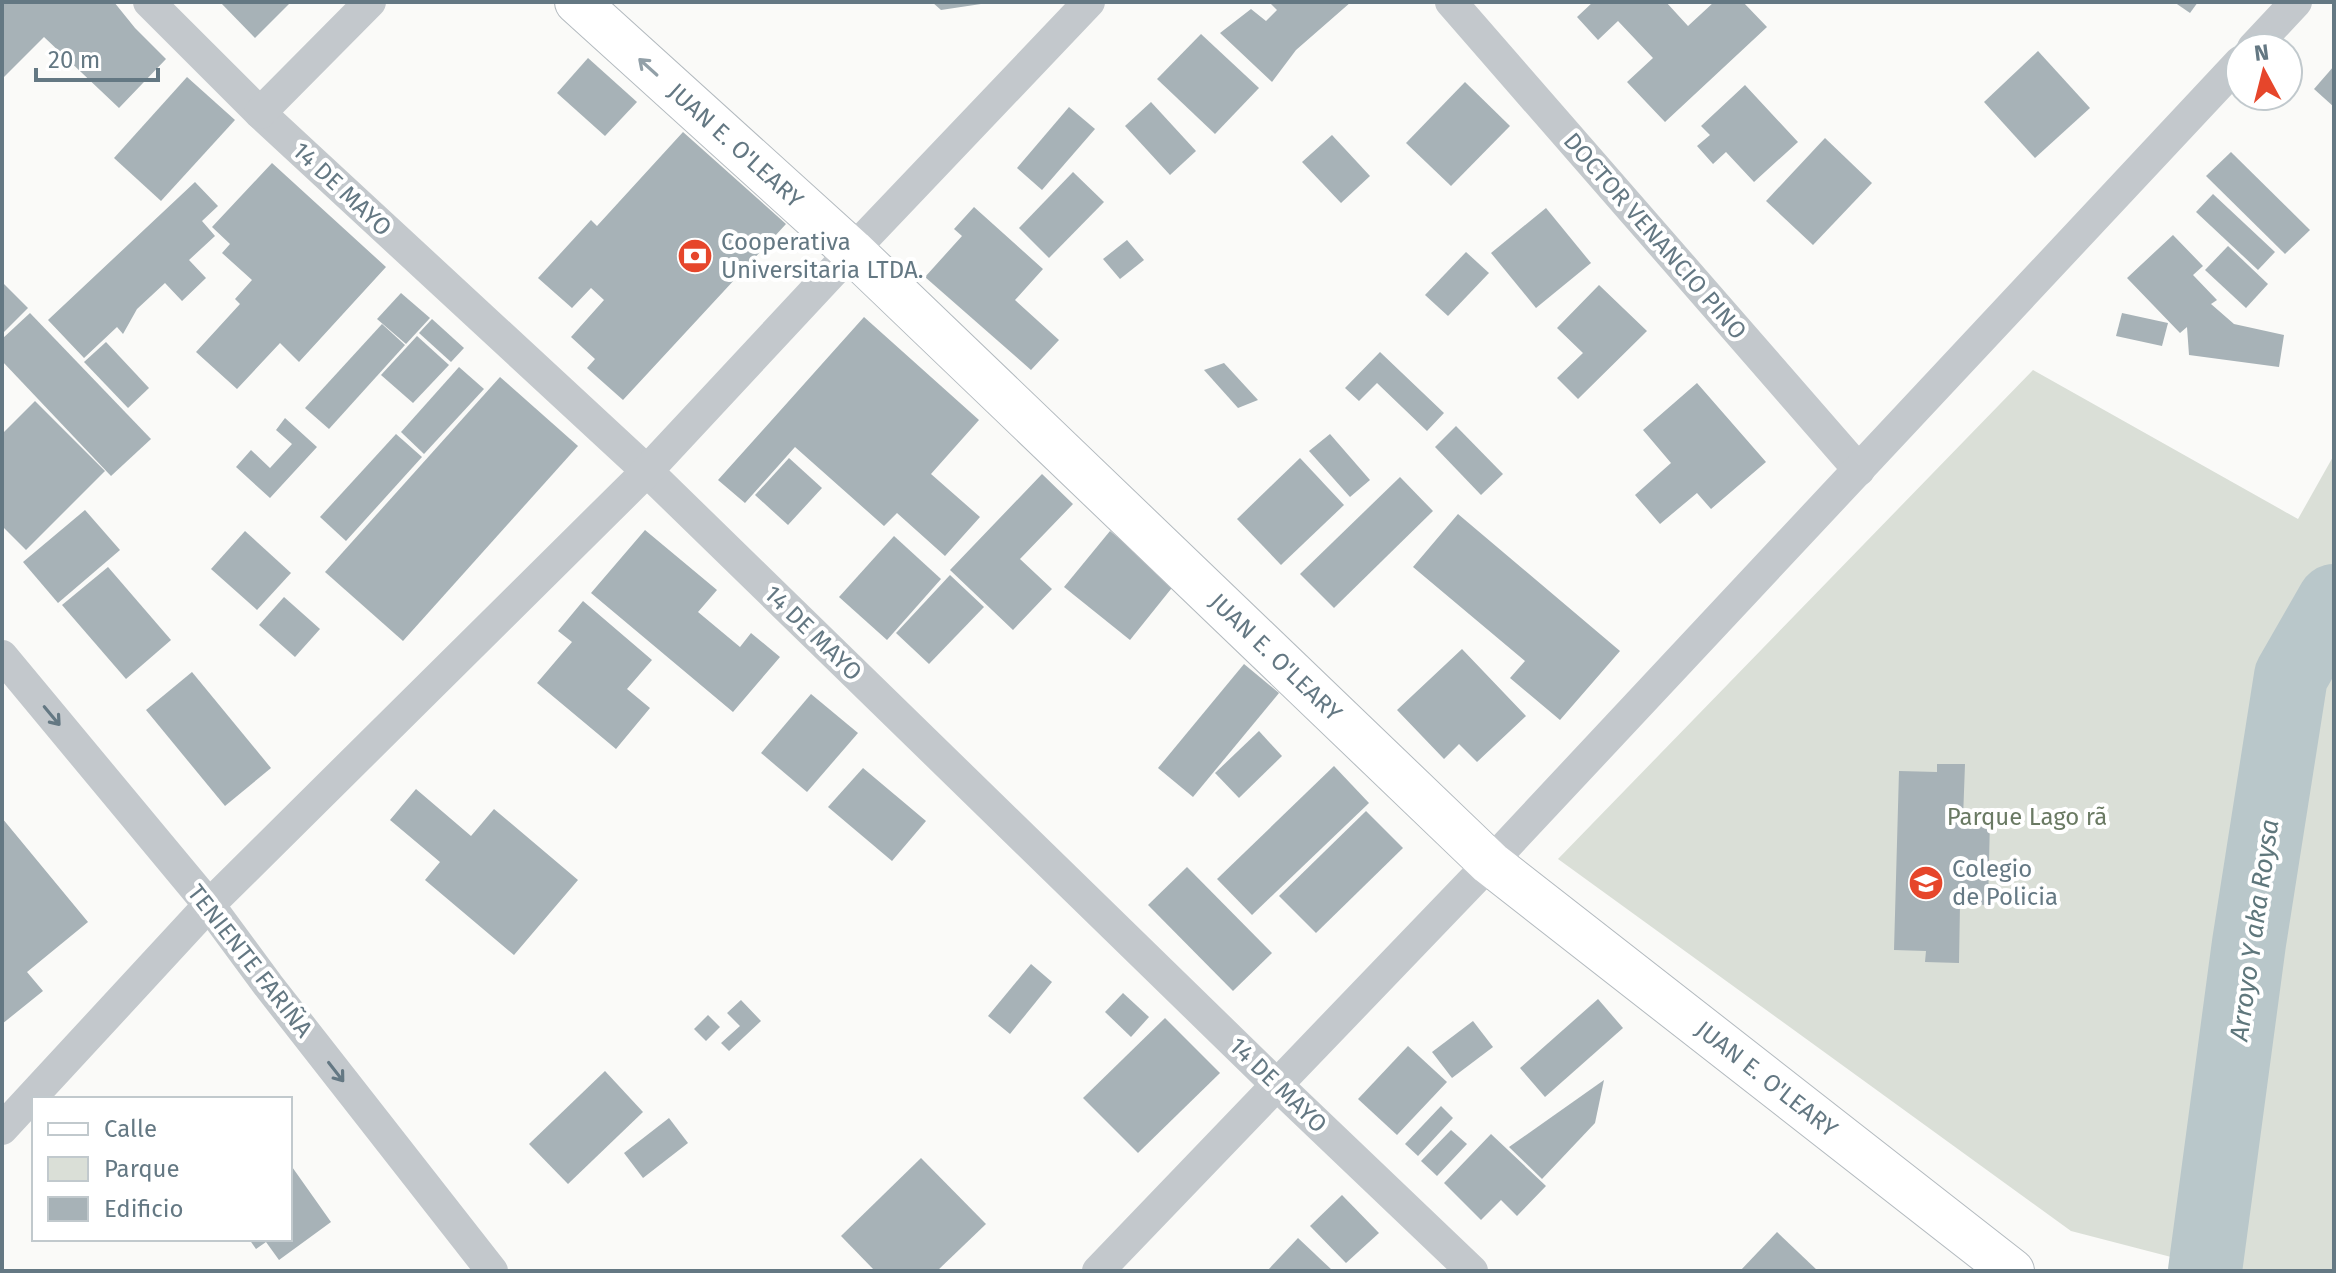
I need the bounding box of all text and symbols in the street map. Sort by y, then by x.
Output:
scale bar [36,32,158,82]
north arrow [2224,32,2304,112]
text: N [2253,38,2271,67]
text: 20 m [48,46,100,74]
one-way arrow [639,58,659,76]
street label: JUAN E. O'LEARY [662,78,809,214]
street label: DOCTOR VENANCIO PINO [1558,127,1752,345]
street label: 14 DE MAYO [287,136,397,242]
place label: Cooperativa Universitaria LTDA. [721,228,924,284]
bank icon: Cooperativa Universitaria LTDA. [676,237,714,275]
street label: 14 DE MAYO [758,580,868,686]
street label: JUAN E. O'LEARY [1204,588,1348,728]
one-way arrow [43,705,61,725]
park label: Parque Lago rã [1947,803,2107,831]
water label: Arroyo Y aka Roysa [2223,817,2285,1044]
place label: Colegio de Policia [1952,855,2058,911]
school or university icon: Colegio de Policia [1907,864,1945,902]
street label: TENIENTE FARIÑA [182,879,318,1043]
street label: JUAN E. O'LEARY [1690,1015,1844,1144]
street label: 14 DE MAYO [1223,1032,1333,1138]
one-way arrow [328,1061,345,1082]
legend [32,1097,292,1241]
text: Calle [104,1115,157,1143]
text: Parque [104,1155,180,1183]
text: Edificio [104,1195,184,1223]

